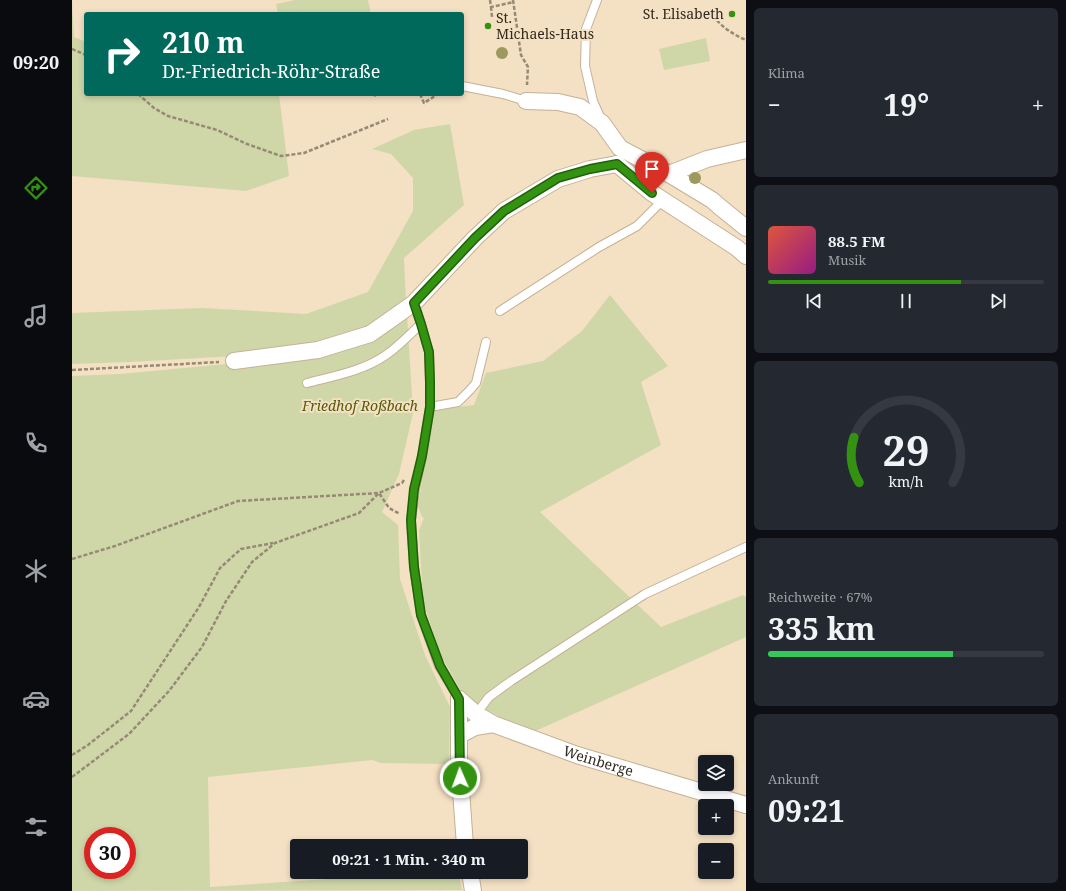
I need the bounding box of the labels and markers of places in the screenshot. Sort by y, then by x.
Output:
place label: St. Elisabeth [643,4,724,23]
place label: St. Michaels-Haus [496,8,594,43]
marker: St. Elisabeth [727,9,737,19]
marker: St. Michaels-Haus [483,21,493,31]
pin [635,152,669,193]

